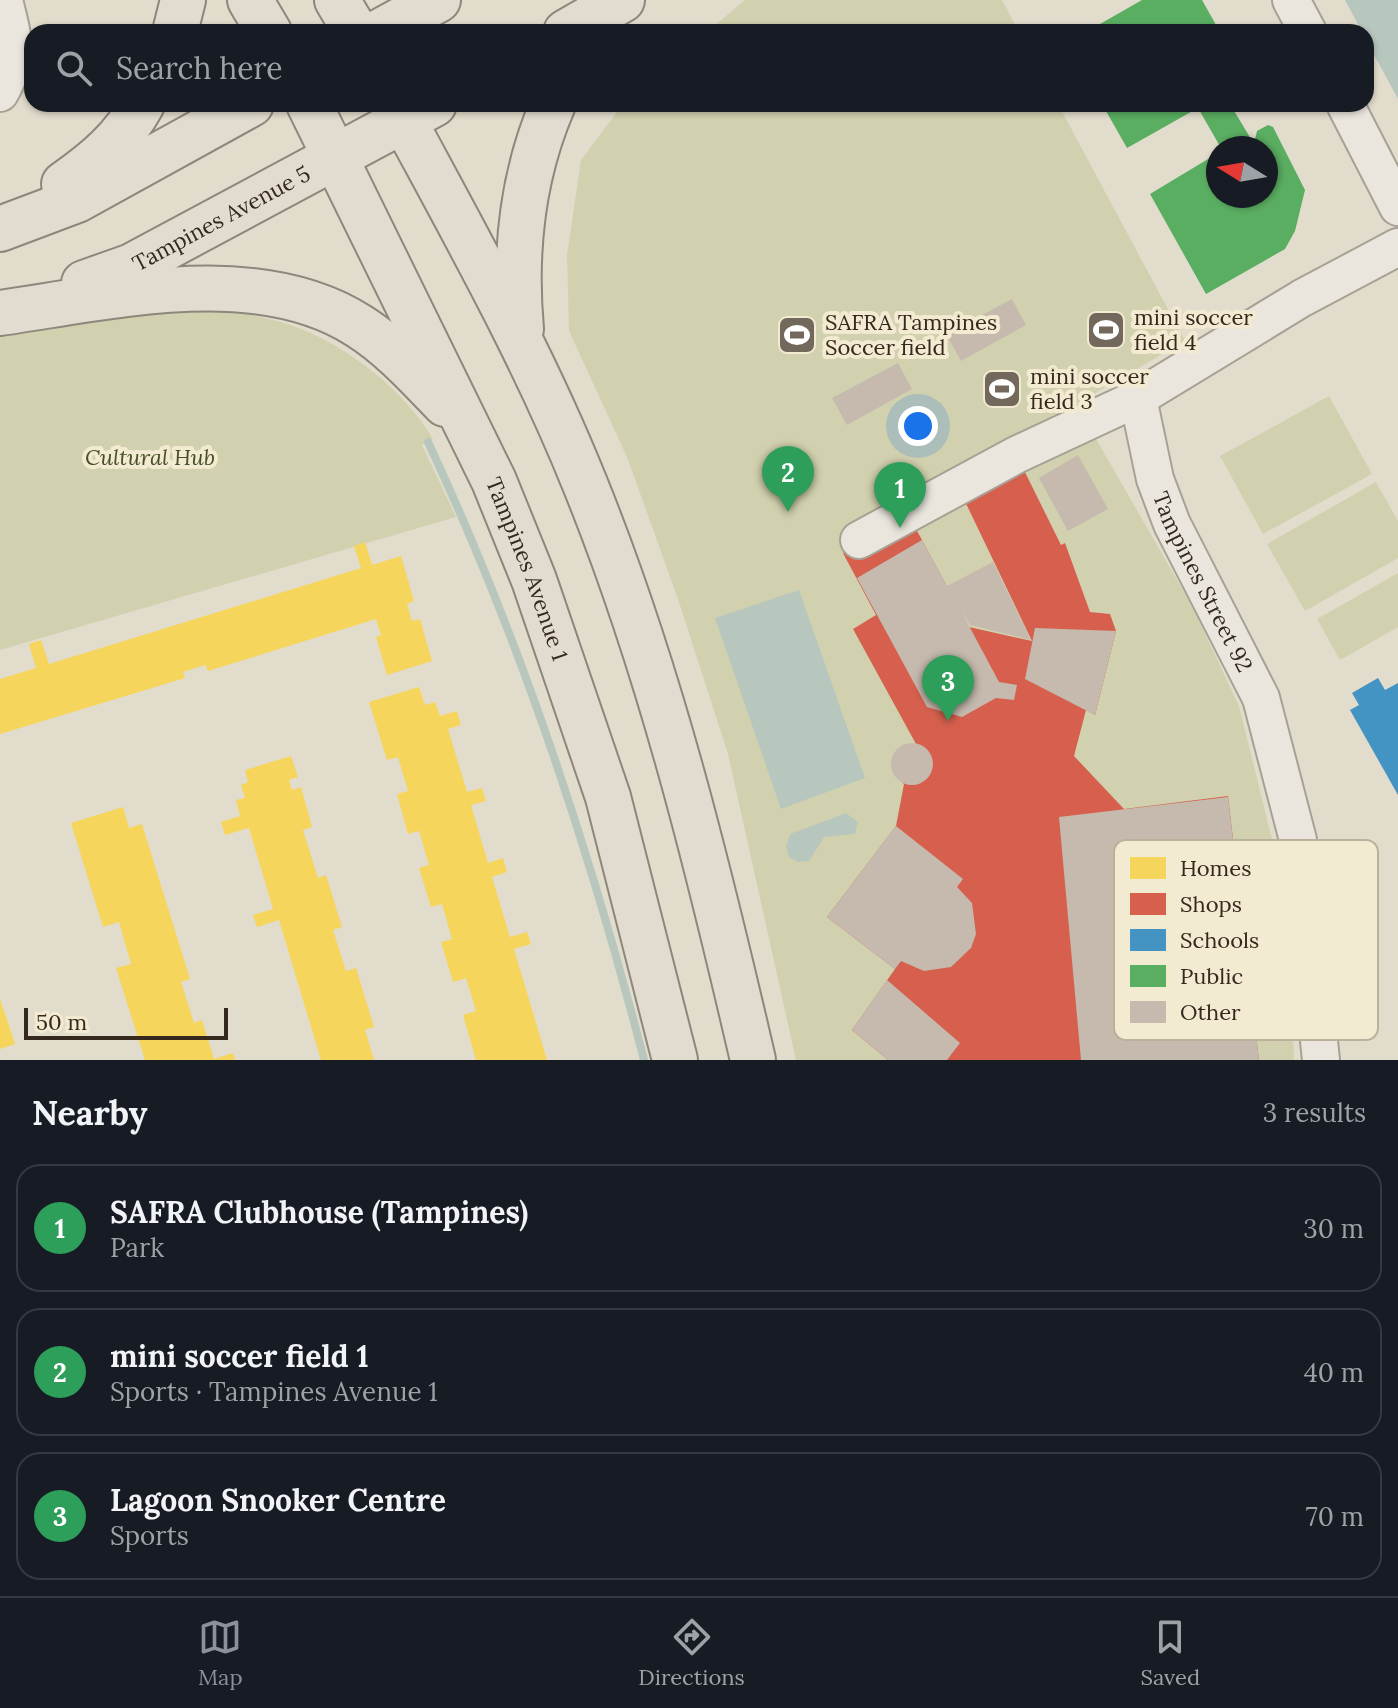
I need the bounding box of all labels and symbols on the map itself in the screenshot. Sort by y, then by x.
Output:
north arrow [1206,136,1278,208]
street label: Tampines Avenue 5 [127,159,315,277]
place label: mini soccer field 4 [1134,303,1253,356]
place label: SAFRA Tampines Soccer field [825,308,997,361]
sports icon: mini soccer field 4 [1085,309,1127,351]
sports icon: SAFRA Tampines Soccer field [776,314,818,356]
place label: mini soccer field 3 [1030,362,1149,415]
sports icon: mini soccer field 3 [981,368,1023,410]
your location [898,406,938,446]
park label: Cultural Hub [85,443,215,471]
pin: 2 [762,446,814,512]
pin: 1 [874,462,926,528]
street label: Tampines Avenue 1 [480,473,574,664]
street label: Tampines Street 92 [1147,487,1259,676]
pin: 3 [922,655,974,721]
legend [1114,840,1378,1040]
text: Homes [1180,854,1251,882]
text: Shops [1180,890,1242,918]
text: Schools [1180,926,1259,954]
text: Public [1180,962,1243,990]
text: Other [1180,998,1241,1026]
scale bar [24,1004,228,1040]

